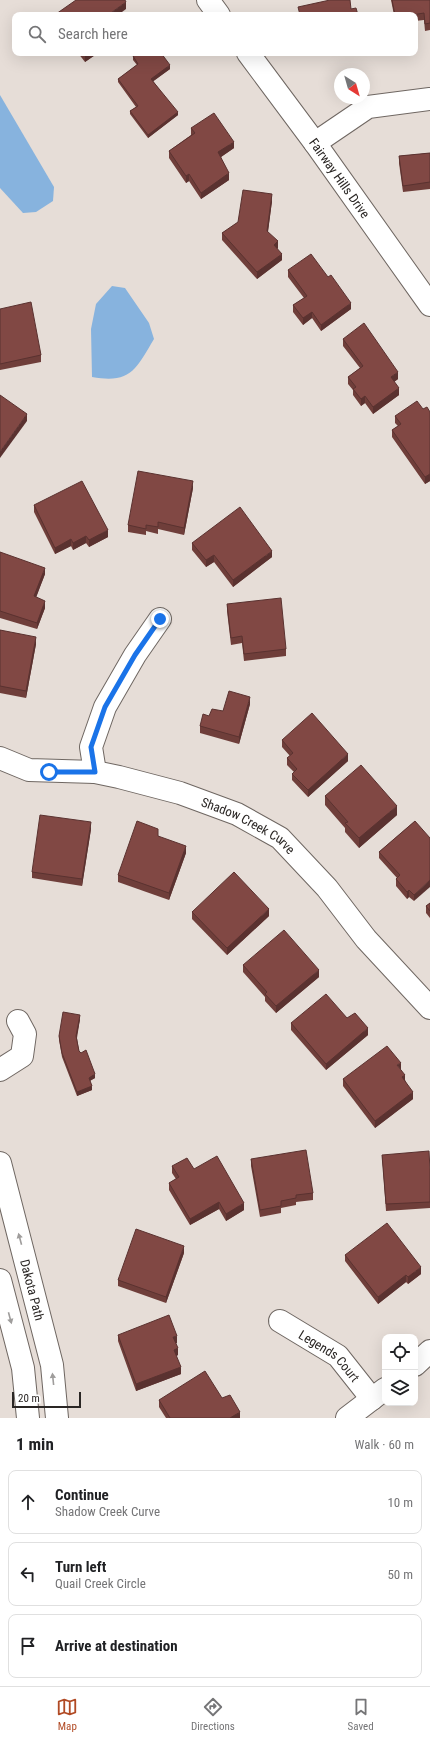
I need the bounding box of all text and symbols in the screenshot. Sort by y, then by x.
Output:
search box [12,12,418,56]
icon: search [26,23,48,45]
text: Search here [58,25,128,43]
north arrow [334,68,370,104]
street label: Fairway Hills Drive [306,135,373,221]
route end [151,610,169,628]
route start [40,763,58,781]
street label: Shadow Creek Curve [199,794,298,857]
one-way arrow [17,1233,23,1245]
street label: Dakota Path [18,1258,48,1322]
one-way arrow [7,1312,13,1324]
street label: Legends Court [296,1327,363,1385]
map controls [382,1334,418,1406]
button: locate [382,1334,418,1370]
button: layers [382,1370,418,1406]
one-way arrow [50,1373,57,1385]
scale bar [12,1390,81,1409]
text: 20 m [18,1392,40,1405]
text: 1 min [16,1434,54,1454]
text: Walk · 60 m [354,1437,414,1452]
text: Continue [55,1486,109,1504]
icon: ahead [17,1491,39,1513]
text: 10 m [387,1495,413,1510]
text: Shadow Creek Curve [55,1504,160,1519]
text: Turn left [55,1558,106,1576]
icon: left [17,1563,39,1585]
text: 50 m [387,1567,413,1582]
text: Quail Creek Circle [55,1576,146,1591]
icon: arrive [17,1635,39,1657]
text: Arrive at destination [55,1637,178,1655]
tab: Map [56,1696,78,1733]
tab: Directions [191,1696,235,1733]
tab: Saved [348,1696,374,1733]

